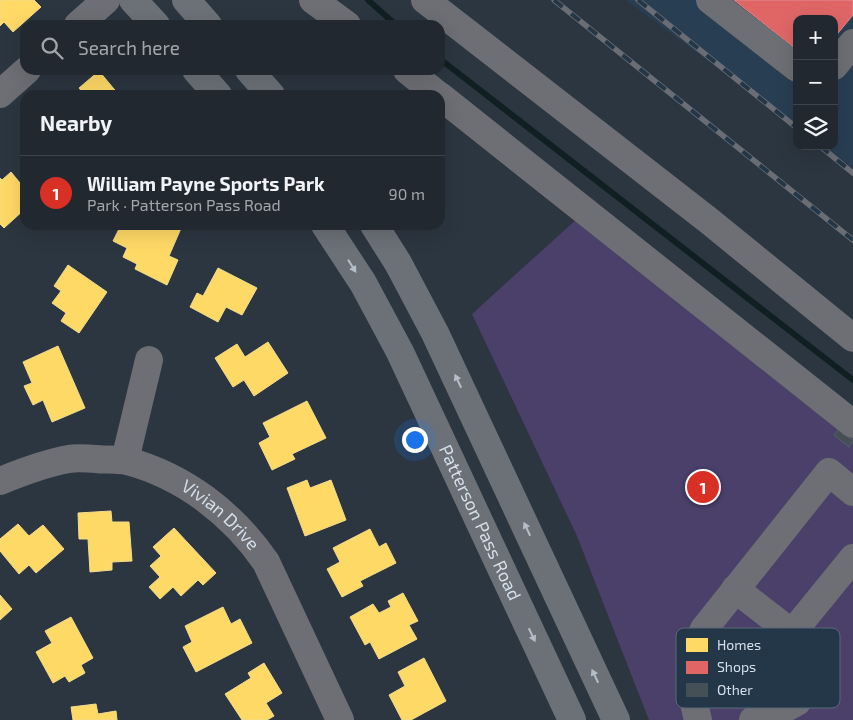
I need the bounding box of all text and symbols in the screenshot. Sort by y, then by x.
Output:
map controls [793,15,838,150]
button: + [793,15,838,60]
search box [20,20,445,75]
icon: search [38,34,66,62]
text: Search here [78,36,180,59]
button: − [793,60,838,105]
button: layers [793,105,838,150]
text: Nearby [40,110,112,135]
text: William Payne Sports Park [87,172,325,195]
text: 1 [53,184,59,203]
text: 90 m [389,184,425,203]
text: Park · Patterson Pass Road [87,195,281,214]
one-way arrow [347,259,356,272]
one-way arrow [454,374,462,388]
your location [402,427,428,453]
street label: Patterson Pass Road [435,441,526,604]
pin: 1 [687,468,719,506]
street label: Vivian Drive [178,474,265,554]
one-way arrow [522,521,531,536]
one-way arrow [528,628,536,642]
legend [676,628,840,708]
text: Homes [717,636,761,653]
text: Shops [717,658,756,675]
one-way arrow [591,669,599,683]
text: Other [717,681,753,698]

